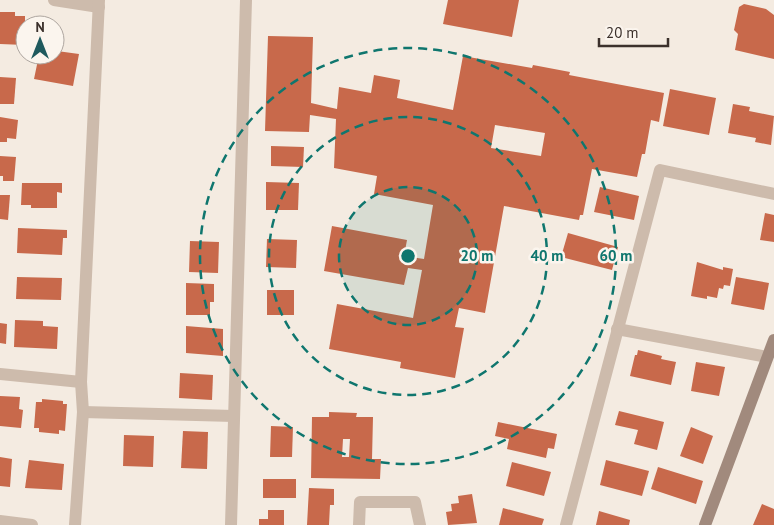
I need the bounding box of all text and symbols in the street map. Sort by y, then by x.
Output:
north arrow [15,15,65,65]
scale bar [599,15,668,47]
text: N [35,18,45,36]
text: 20 m [606,23,639,42]
text: 20 m [461,246,493,265]
text: 40 m [531,246,563,265]
text: 60 m [600,246,632,265]
centre of rings [399,247,417,265]

